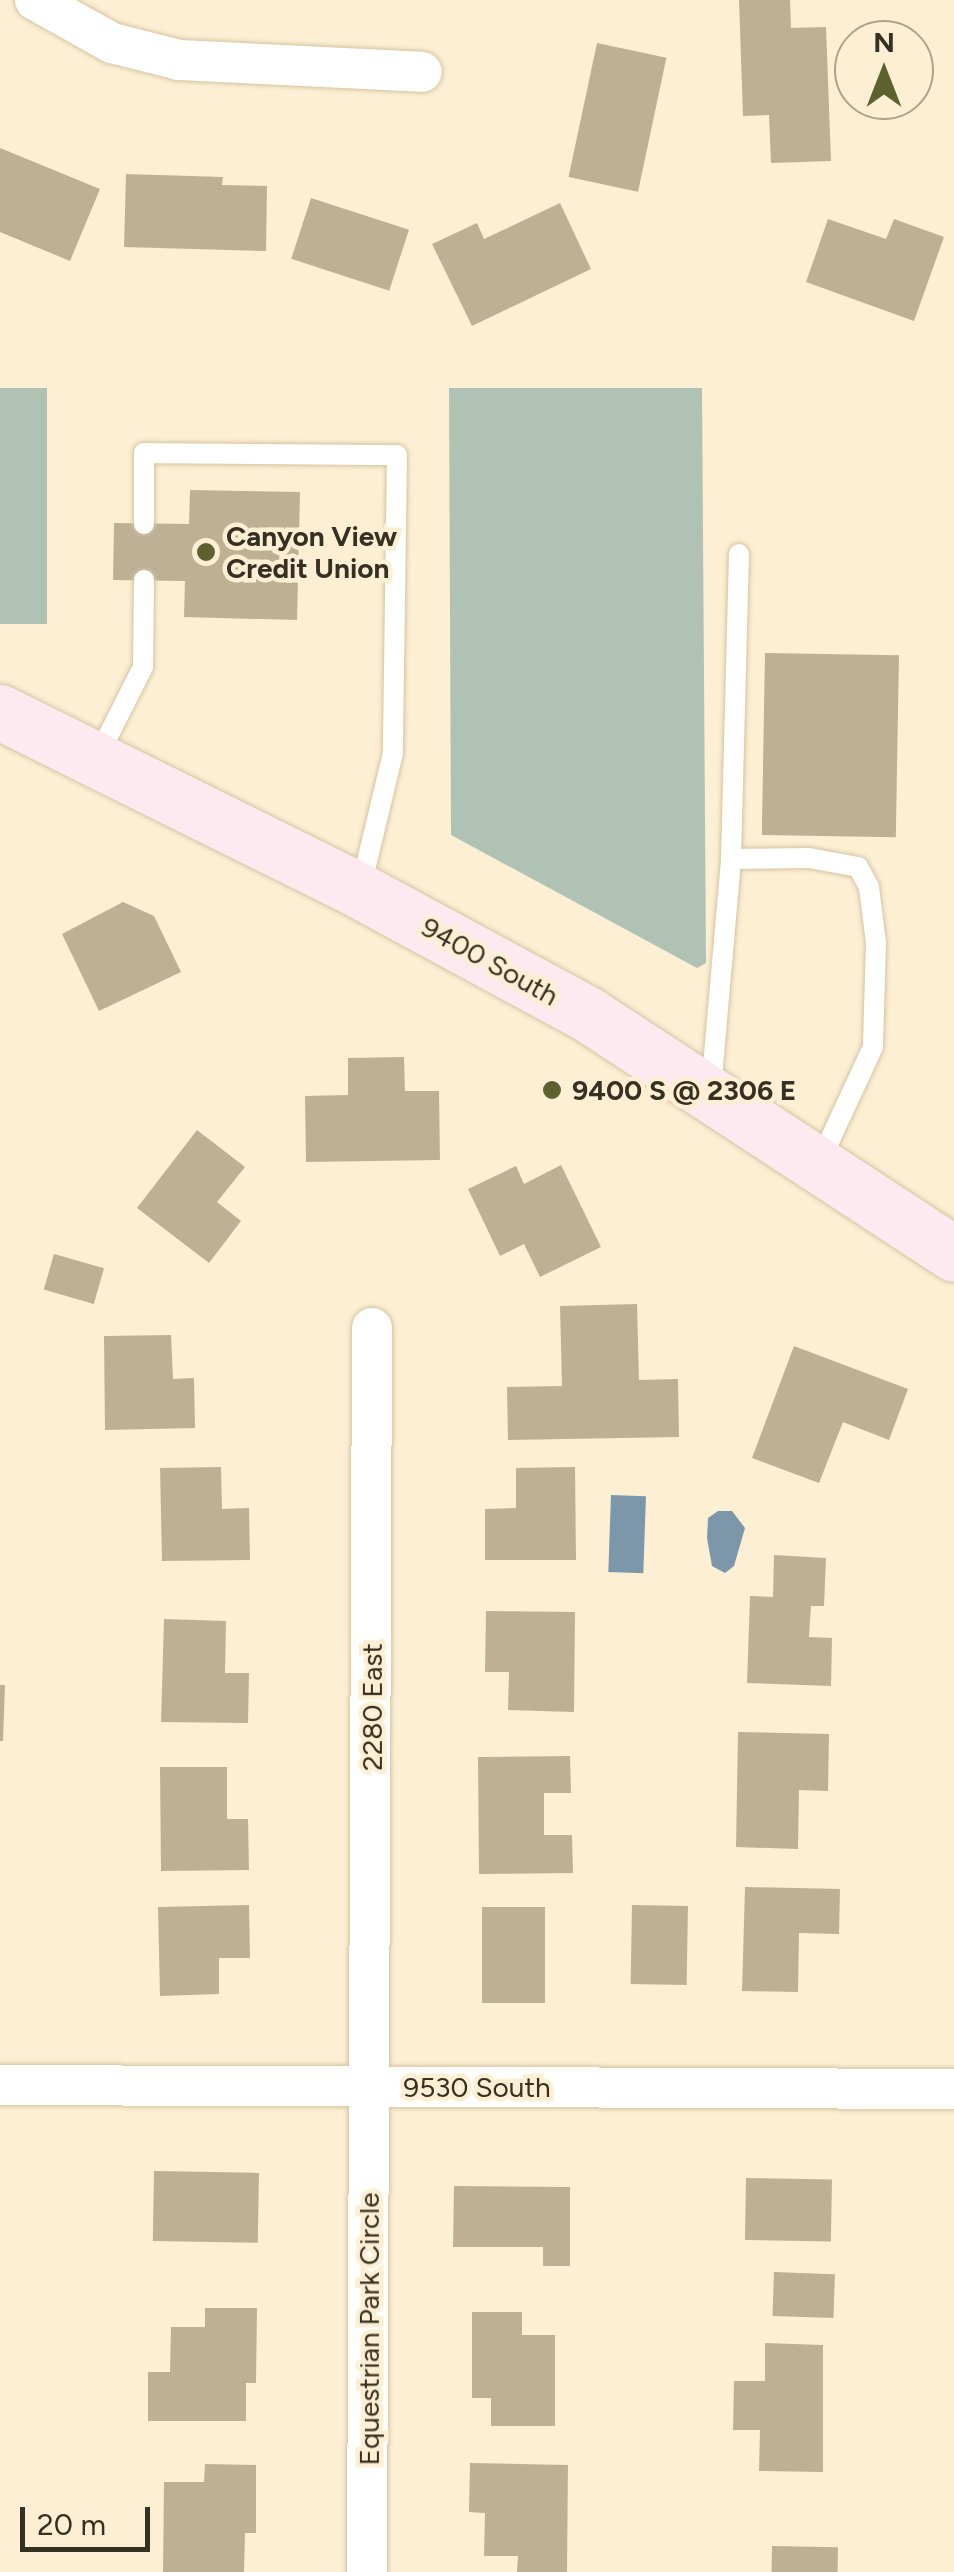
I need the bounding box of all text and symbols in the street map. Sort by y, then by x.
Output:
north arrow [834,20,934,120]
text: N [873,25,895,59]
place label: Canyon View Credit Union [226,519,397,585]
marker: Canyon View Credit Union [195,541,217,563]
street label: 9400 South [416,910,564,1012]
place label: 9400 S @ 2306 E [572,1073,796,1107]
marker: 9400 S @ 2306 E [541,1079,563,1101]
street label: 2280 East [355,1643,389,1771]
street label: 9530 South [403,2070,551,2104]
street label: Equestrian Park Circle [352,2193,386,2465]
scale bar [25,2487,155,2549]
text: 20 m [37,2506,106,2543]

